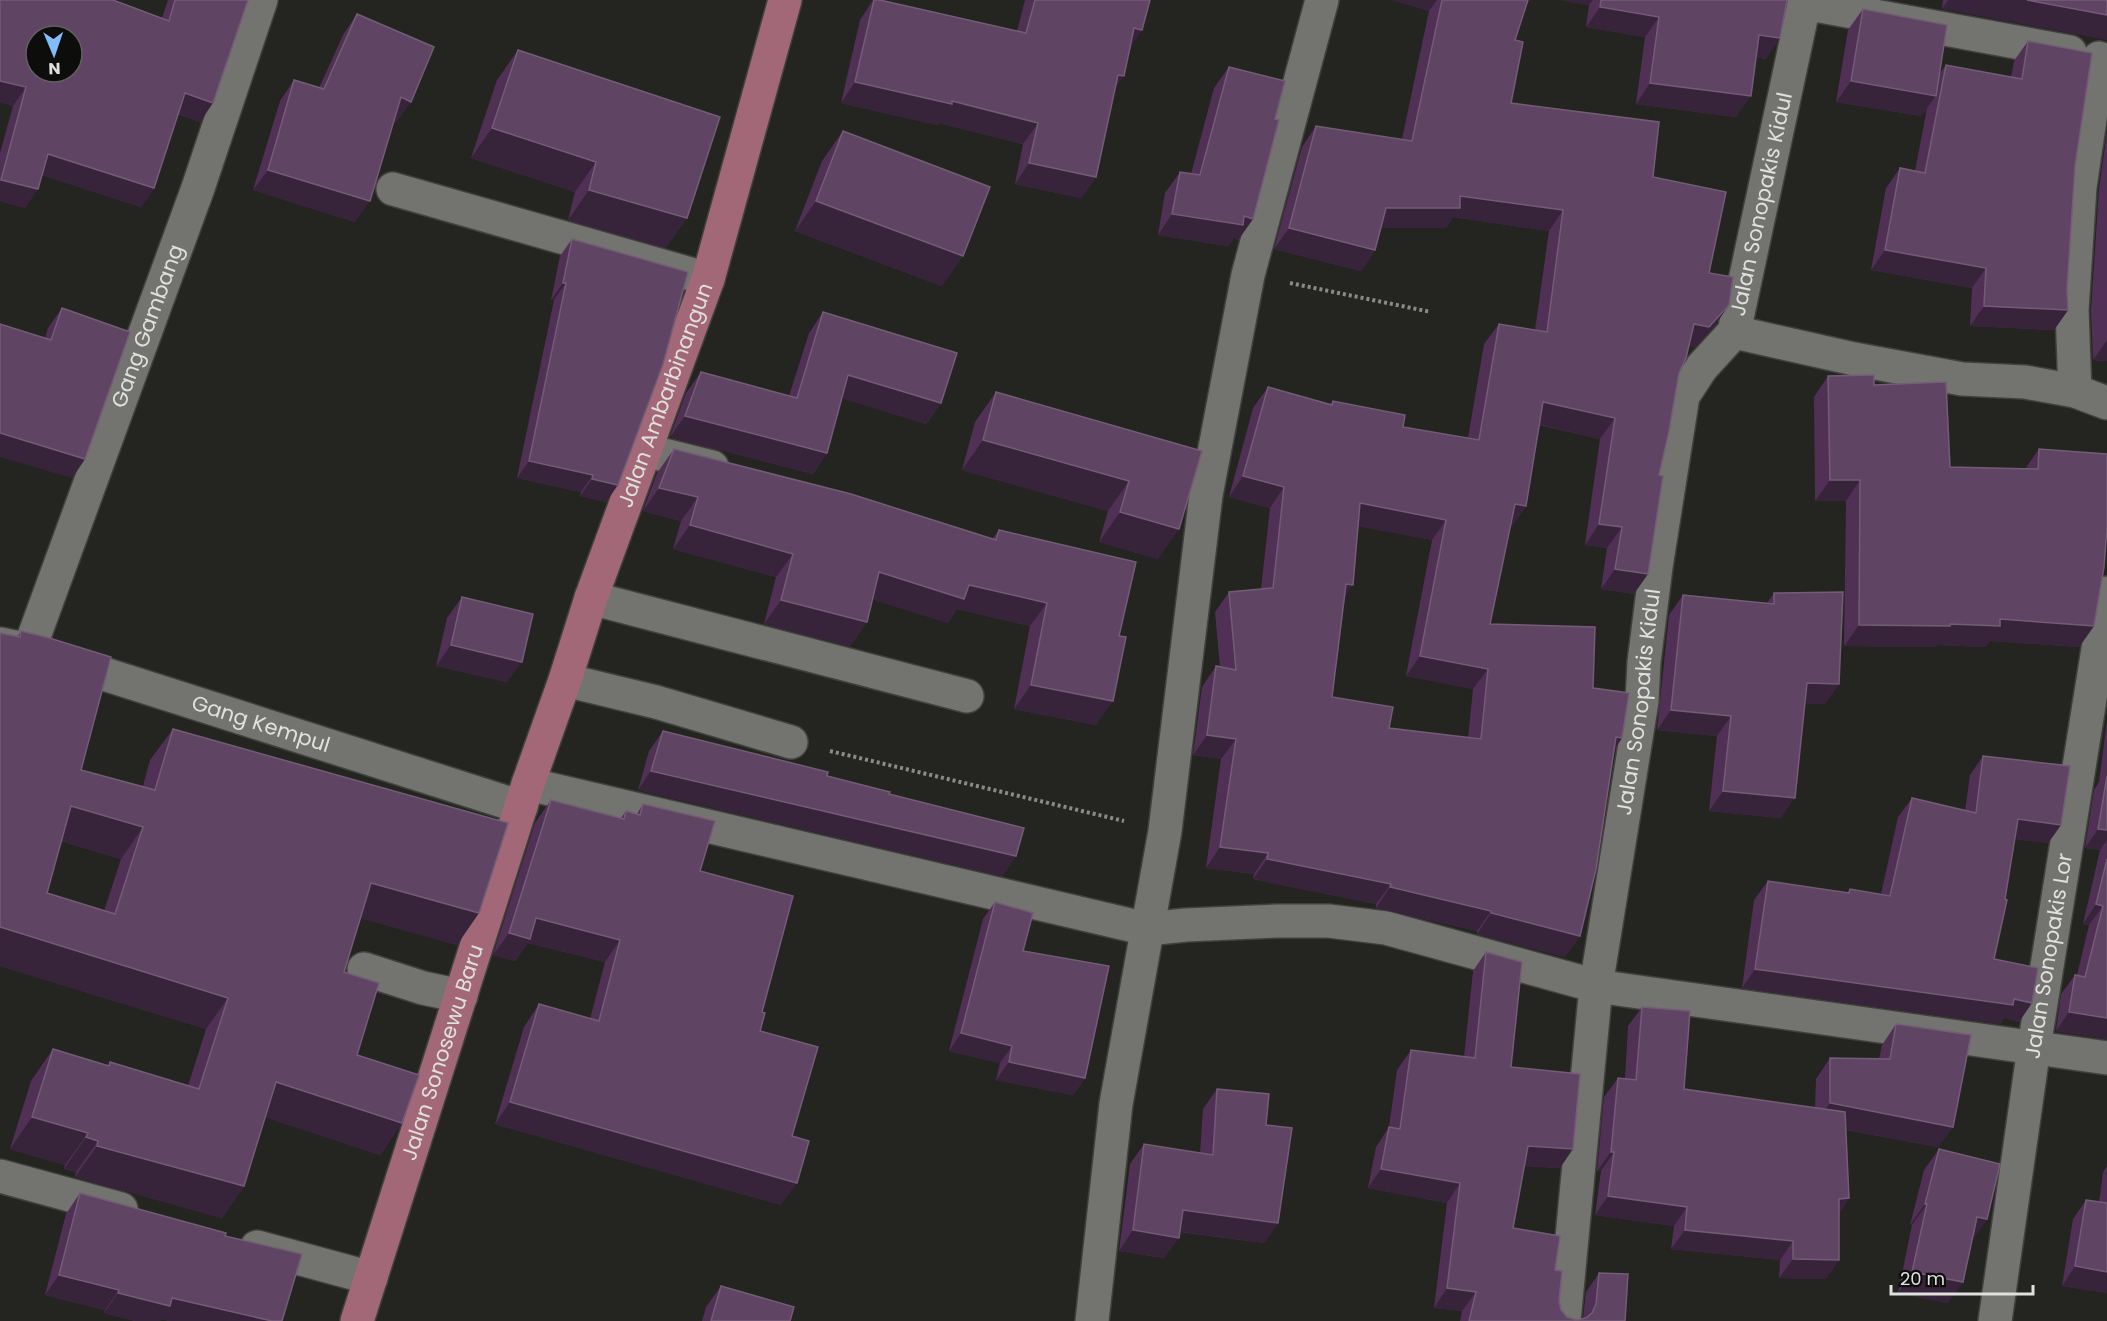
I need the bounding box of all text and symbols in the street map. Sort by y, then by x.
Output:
north arrow [24,24,84,84]
text: N [48,57,61,80]
street label: Jalan Sonopakis Kidul [1723,89,1799,319]
street label: Gang Gambang [104,240,190,412]
street label: Jalan Ambarbinangun [610,279,719,511]
street label: Jalan Sonopakis Kidul [1609,587,1667,817]
street label: Gang Kempul [188,688,334,759]
street label: Jalan Sonopakis Lor [2018,851,2079,1061]
street label: Jalan Sonosewu Baru [394,940,490,1164]
scale bar [1891,1258,2034,1296]
text: 20 m [1900,1266,1945,1291]

